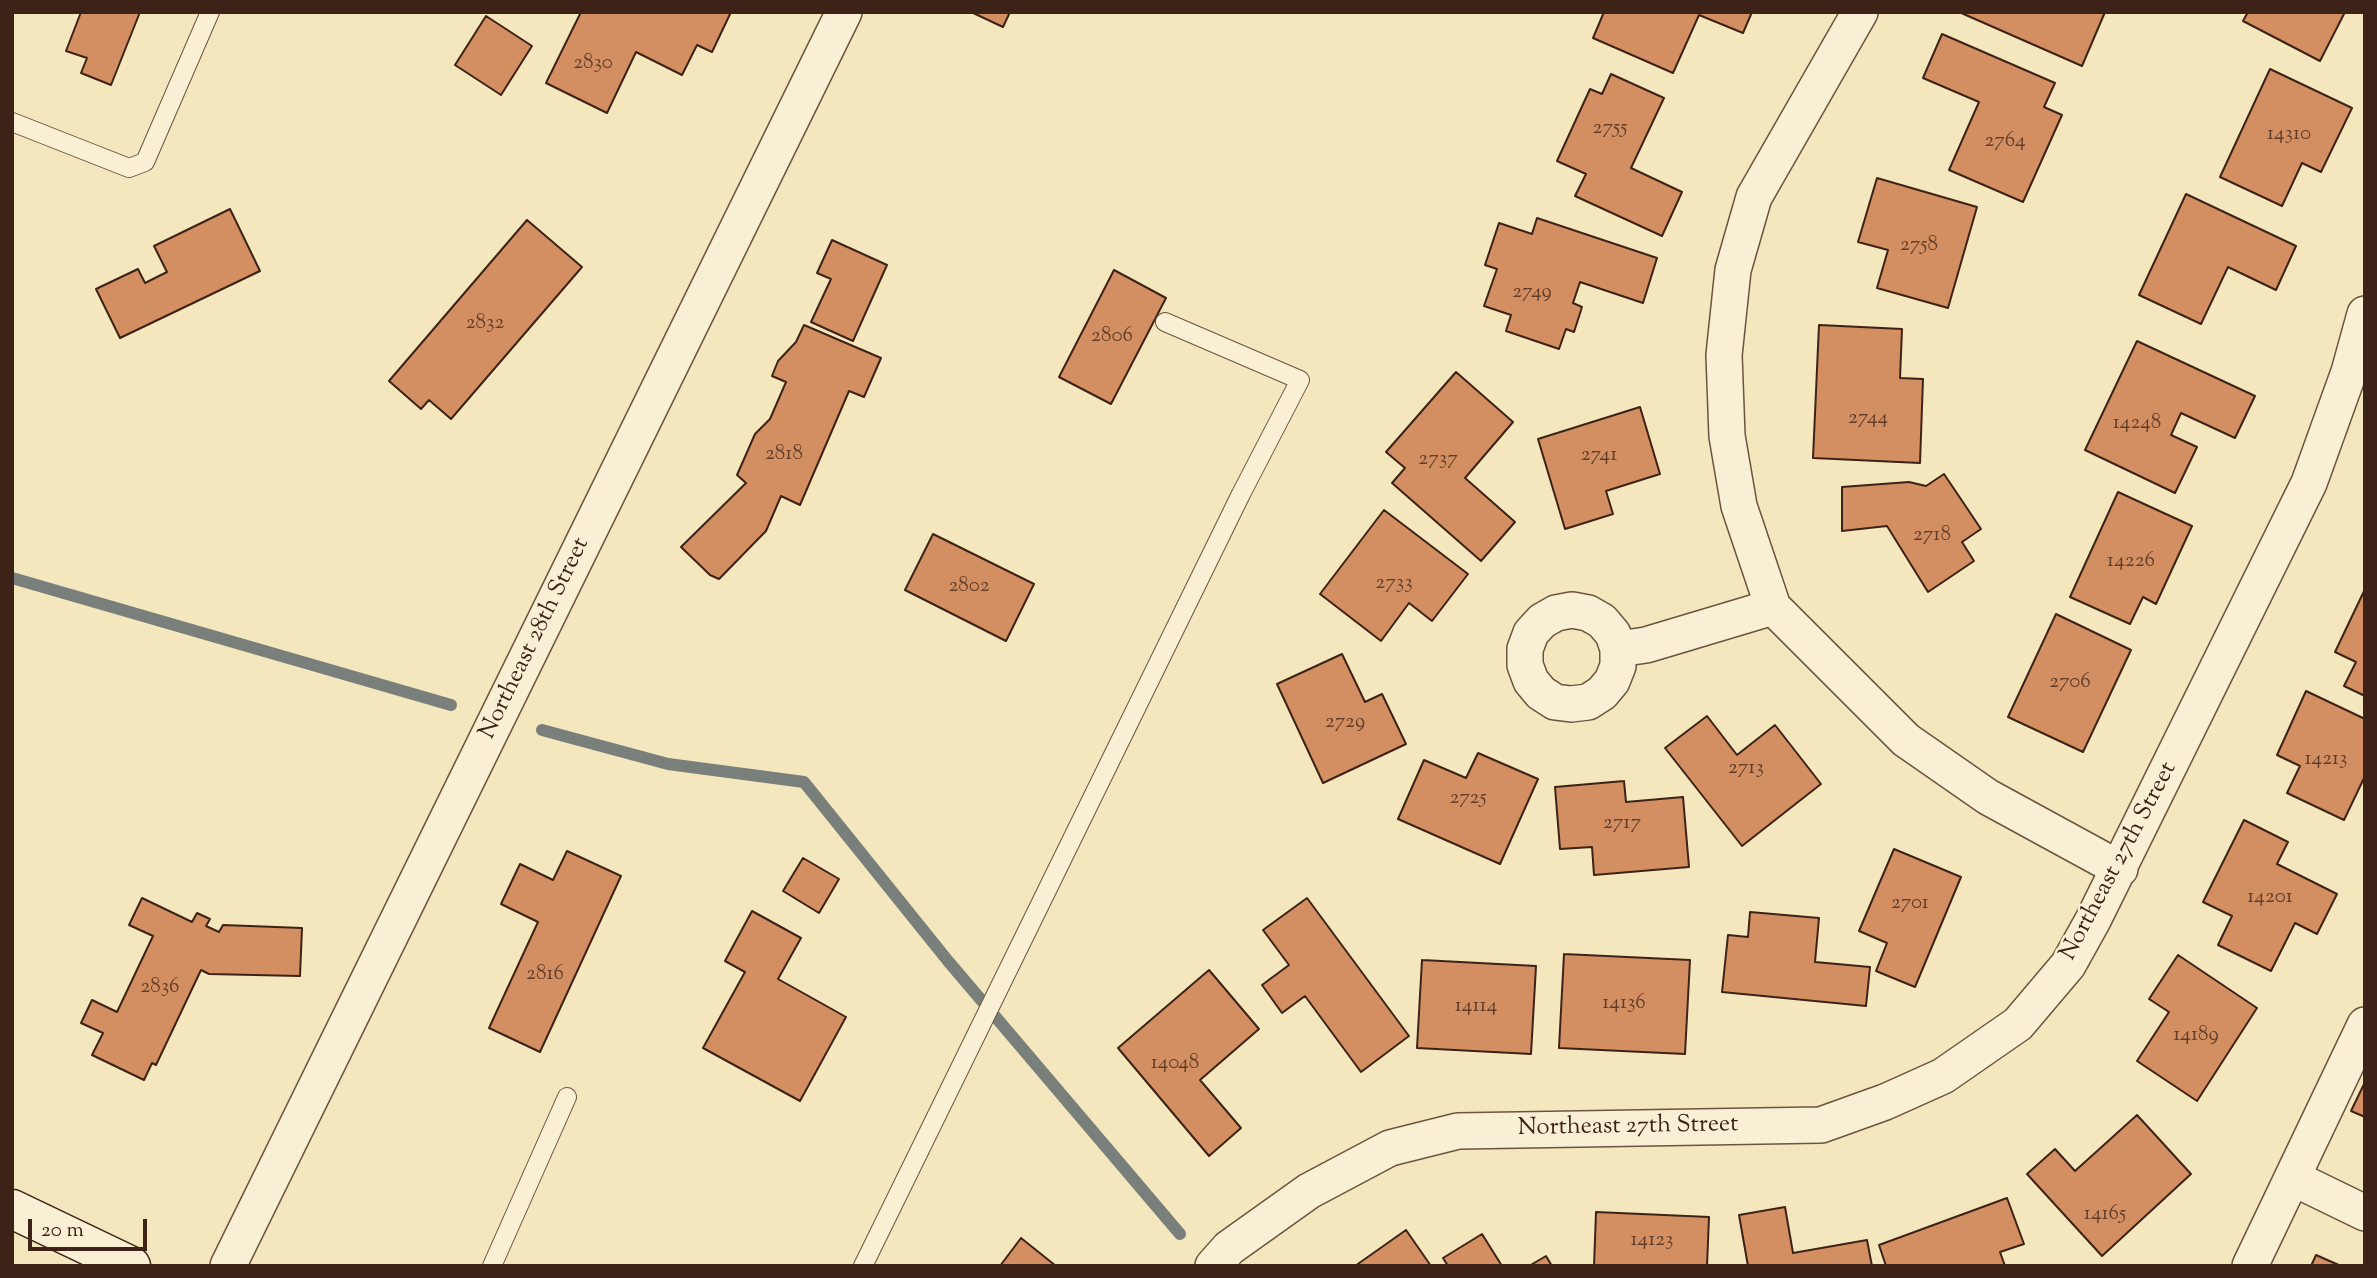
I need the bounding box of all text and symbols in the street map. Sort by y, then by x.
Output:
house number: 2830 [573,51,613,77]
house number: 2755 [1593,116,1627,142]
house number: 14310 [2267,122,2311,148]
house number: 2764 [1985,129,2025,155]
house number: 2758 [1900,233,1938,259]
house number: 2749 [1512,280,1552,306]
house number: 2832 [466,311,504,337]
house number: 2806 [1091,324,1133,350]
house number: 2744 [1848,406,1888,432]
house number: 14248 [2113,411,2161,437]
house number: 2818 [765,442,803,468]
house number: 2741 [1581,443,1617,469]
house number: 2737 [1418,447,1458,473]
house number: 2718 [1913,523,1951,549]
street label: Northeast 28th Street [475,534,597,744]
house number: 14226 [2107,549,2155,575]
house number: 2733 [1375,571,1413,597]
house number: 2802 [948,574,990,600]
house number: 2706 [2049,670,2091,696]
house number: 2729 [1325,710,1365,736]
house number: 14213 [2304,747,2348,773]
house number: 2713 [1728,756,1764,782]
street label: Northeast 27th Street [2055,758,2185,966]
house number: 2725 [1449,786,1487,812]
house number: 2717 [1603,811,1641,837]
house number: 14201 [2247,885,2293,911]
house number: 2701 [1891,891,1929,917]
house number: 2816 [526,962,564,988]
house number: 2836 [140,975,180,1001]
house number: 14136 [1602,991,1646,1017]
house number: 14114 [1455,994,1497,1020]
house number: 14189 [2173,1023,2219,1049]
house number: 14048 [1151,1051,1199,1077]
street label: Northeast 27th Street [1517,1112,1739,1144]
house number: 14165 [2084,1202,2126,1228]
scale bar [32,1204,150,1248]
text: 20 m [41,1216,84,1246]
house number: 14123 [1630,1228,1674,1254]

